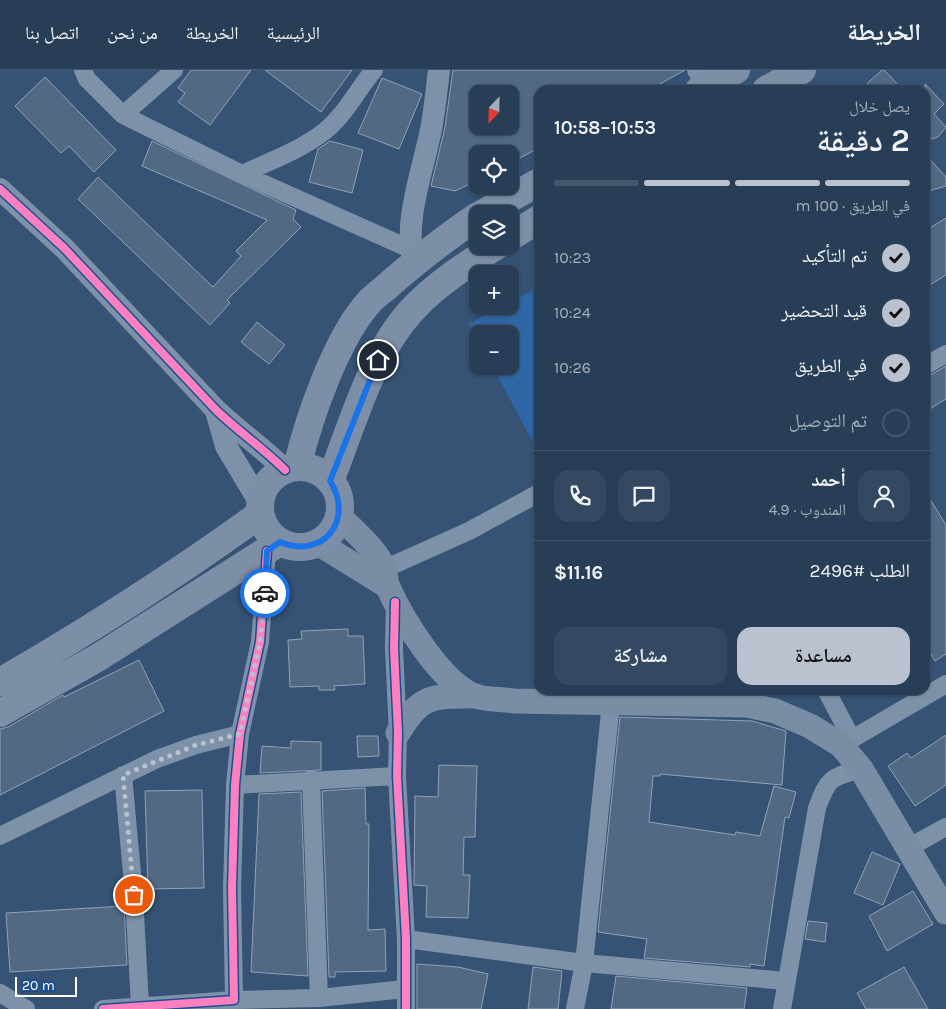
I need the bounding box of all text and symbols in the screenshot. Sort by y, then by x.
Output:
text: الخريطة [847,18,921,46]
text: اتصل بنا [25,22,79,44]
text: من نحن [107,22,158,44]
text: الخريطة [186,22,239,44]
text: الرئيسية [267,22,320,44]
north arrow [469,85,519,135]
map controls [469,85,519,375]
text: يصل خلال [849,97,910,116]
text: 10:53–10:58 [554,117,656,139]
text: 2 دقيقة [816,122,910,159]
button: locate [469,145,519,195]
text: في الطريق · 100 m [795,196,910,215]
button: layers [469,205,519,255]
icon: check [882,244,910,272]
text: تم التأكيد [802,245,867,267]
text: 10:23 [554,248,591,267]
button: + [469,265,519,315]
icon: check [882,299,910,327]
text: قيد التحضير [781,300,867,322]
text: 10:24 [554,303,591,322]
button: − [469,325,519,375]
pin [357,339,399,381]
icon: home [364,346,392,374]
icon: check [882,354,910,382]
text: في الطريق [795,355,867,377]
text: 10:26 [554,358,591,377]
text: تم التوصيل [789,410,867,432]
text: أحمد [811,469,846,491]
button: phone [554,470,606,522]
button: chat [618,470,670,522]
button: person [858,470,910,522]
text: المندوب · 4.9 [769,500,846,519]
text: الطلب #2496 [809,560,910,582]
text: $11.16 [554,562,603,584]
courier [240,568,290,618]
icon: car [251,579,279,607]
button: مشاركة [554,627,727,685]
button: مساعدة [737,627,910,685]
pin [113,874,155,916]
icon: bag [120,881,148,909]
scale bar [15,974,78,997]
text: 20 m [22,977,55,994]

